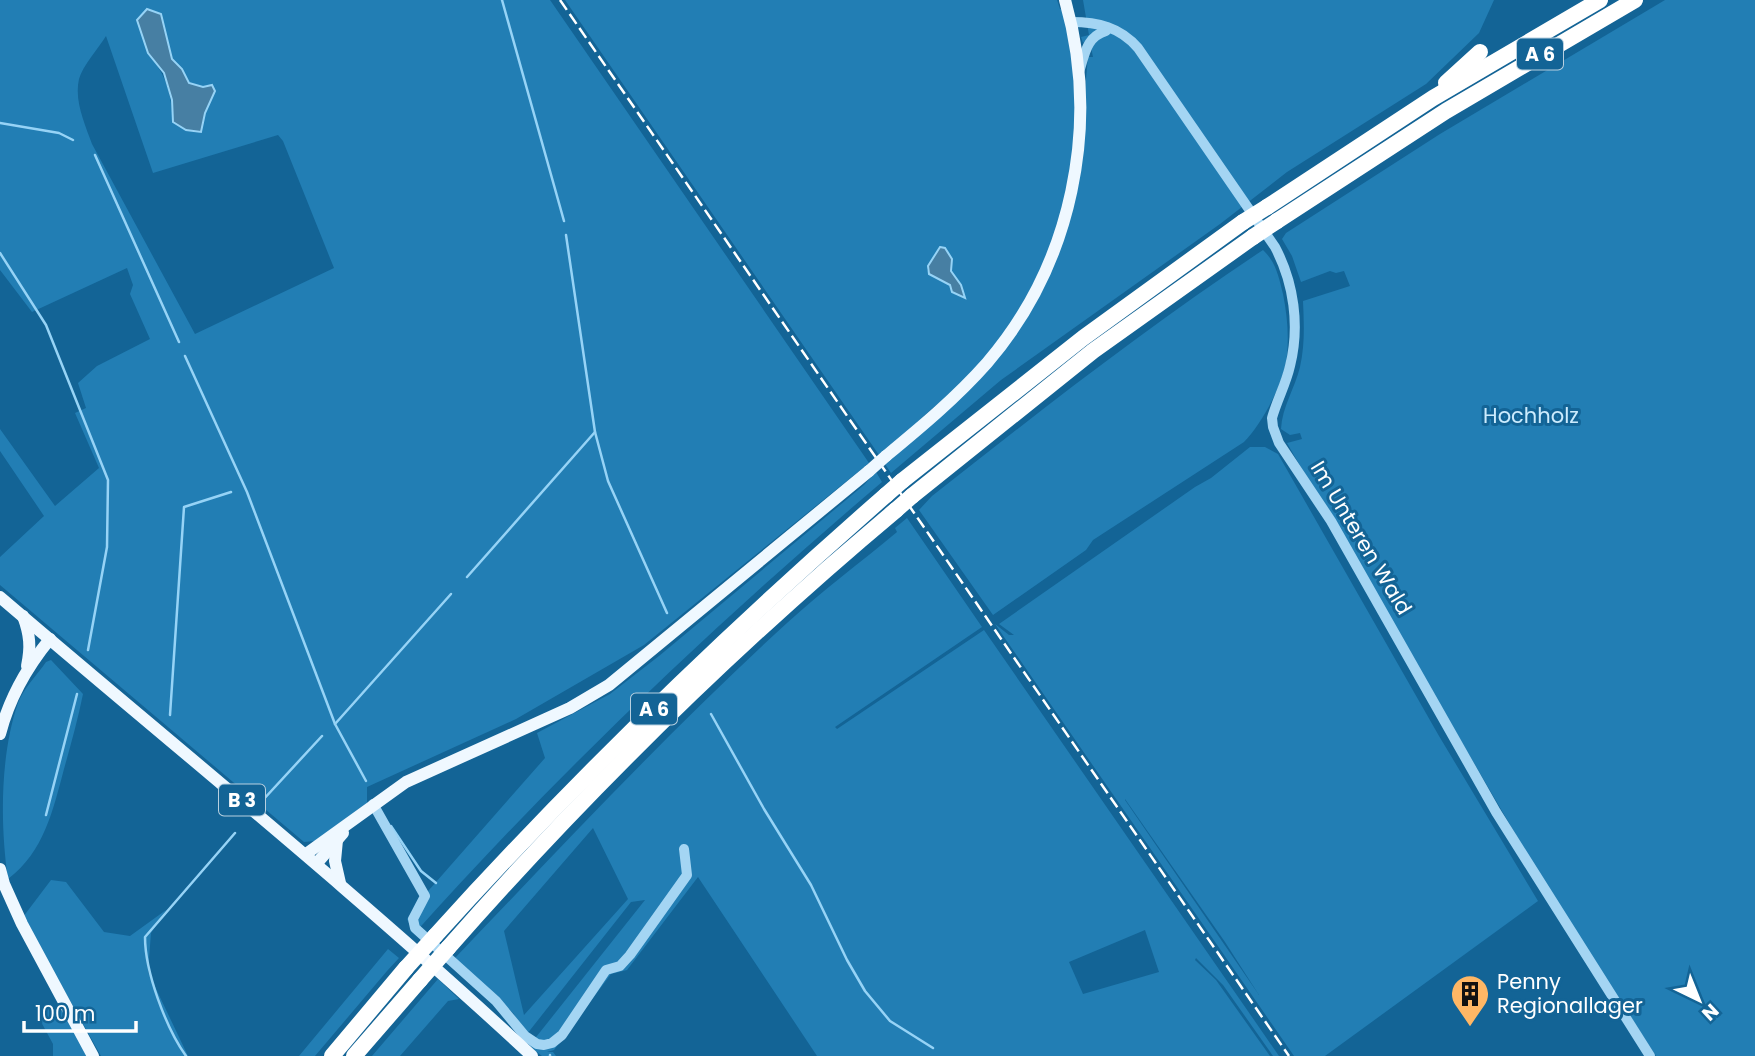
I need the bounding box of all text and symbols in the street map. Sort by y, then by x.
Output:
road number: A 6 [1517,38,1563,70]
park label: Hochholz [1483,401,1579,430]
street label: Im Unteren Wald [1304,455,1419,620]
road number: A 6 [631,694,677,724]
road number: B 3 [219,785,265,816]
north arrow [1664,965,1734,1035]
place label: Penny Regionallager [1497,967,1643,1020]
building icon: Penny Regionallager [1449,973,1491,1028]
scale bar [24,990,136,1034]
text: N [1696,997,1725,1027]
text: 100 m [35,999,95,1028]

